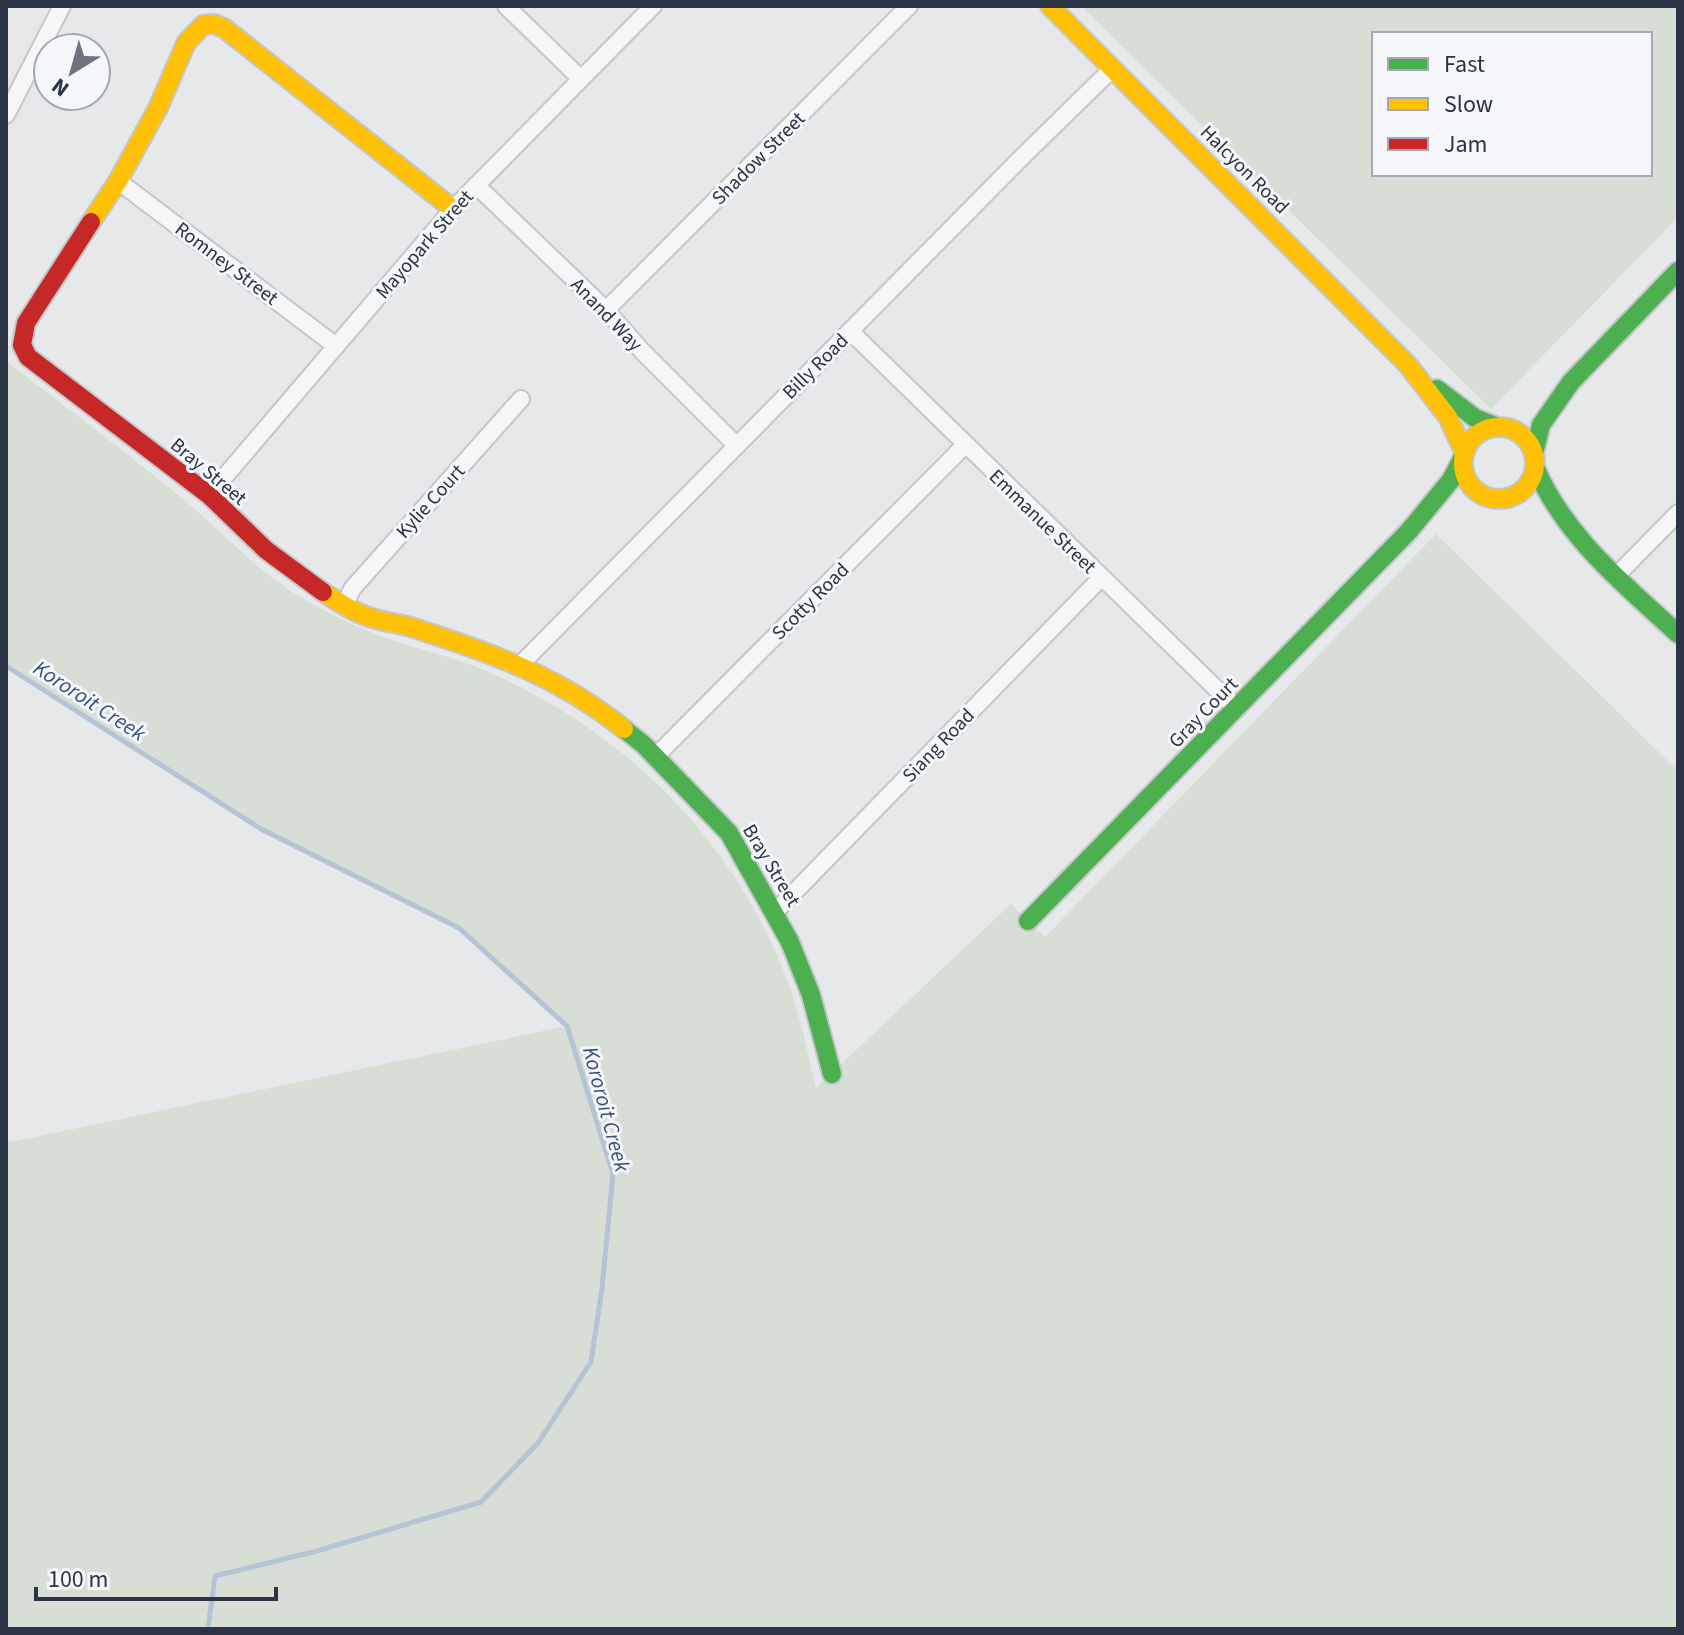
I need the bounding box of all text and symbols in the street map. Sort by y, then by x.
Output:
north arrow [32,32,112,112]
legend [1372,32,1652,176]
text: Fast [1444,47,1485,82]
text: N [45,70,76,104]
text: Slow [1444,87,1493,122]
street label: Shadow Street [706,106,812,212]
street label: Halcyon Road [1194,119,1295,220]
text: Jam [1444,127,1488,162]
street label: Mayopark Street [369,184,480,305]
street label: Romney Street [169,216,284,312]
street label: Anand Way [564,272,649,358]
street label: Billy Road [776,327,855,406]
street label: Bray Street [164,432,253,512]
street label: Kylie Court [390,458,472,545]
street label: Emmanue Street [982,463,1102,580]
street label: Scotty Road [766,557,856,647]
water label: Kororoit Creek [27,652,152,749]
street label: Gray Court [1163,671,1245,754]
street label: Siang Road [896,702,981,789]
street label: Bray Street [736,819,807,912]
water label: Kororoit Creek [574,1043,638,1176]
scale bar [36,1551,276,1601]
text: 100 m [48,1562,108,1597]

